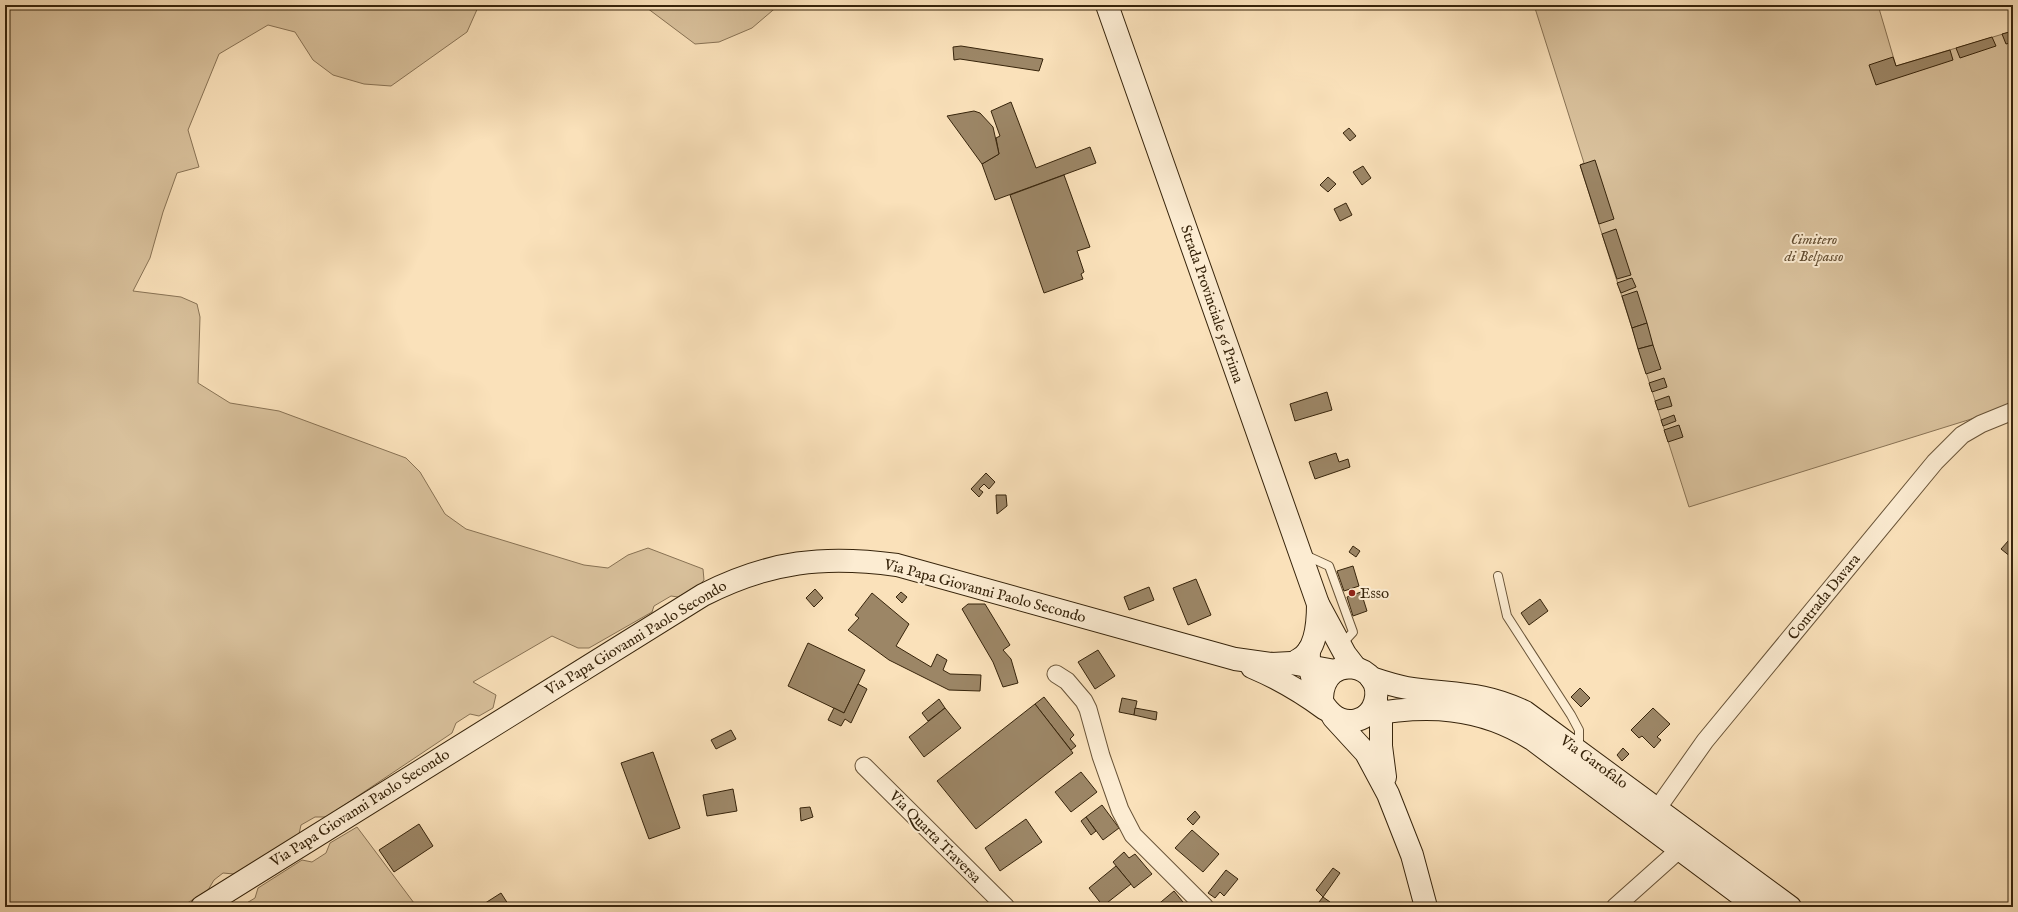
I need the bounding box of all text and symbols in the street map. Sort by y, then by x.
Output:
street label: Strada Provinciale 56 Prima [1176,223,1248,386]
park label: Cimitero di Belpasso [1783,230,1844,266]
street label: Contrada Davara [1784,550,1865,644]
street label: Via Papa Giovanni Paolo Secondo [881,555,1088,627]
street label: Via Papa Giovanni Paolo Secondo [541,576,730,700]
place label: Esso [1360,584,1389,603]
marker: Esso [1347,588,1357,598]
street label: Via Garofalo [1555,730,1632,793]
street label: Via Papa Giovanni Paolo Secondo [266,745,453,872]
street label: Via Quarta Traversa [884,786,986,888]

